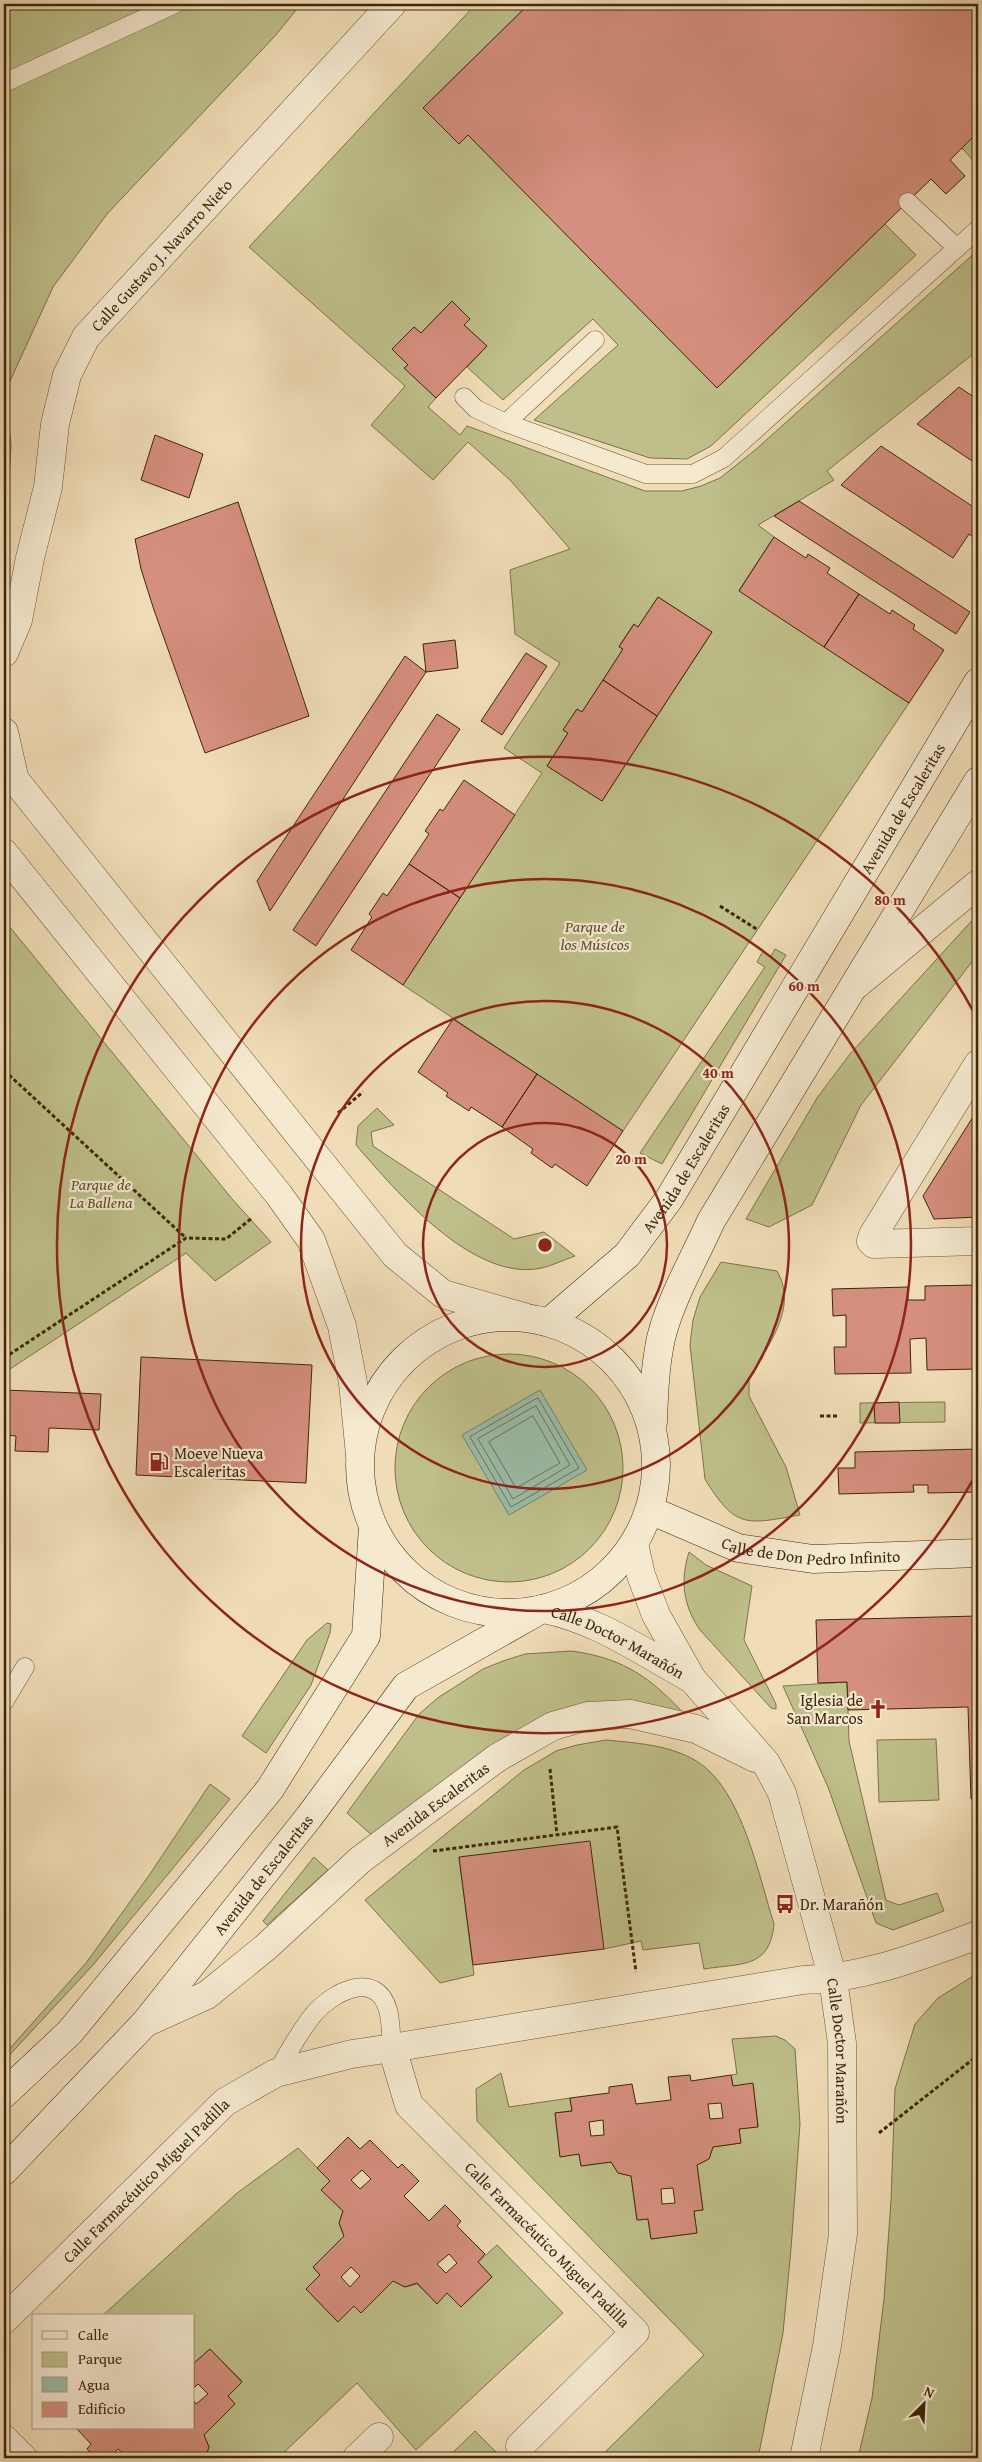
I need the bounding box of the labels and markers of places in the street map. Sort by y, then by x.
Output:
centre of rings [536,1236,554,1254]
place label: Moeve Nueva Escaleritas [174,1441,264,1483]
fuel station icon: Moeve Nueva Escaleritas [148,1451,170,1473]
place label: Iglesia de San Marcos [786,1688,863,1730]
church icon: Iglesia de San Marcos [867,1698,889,1720]
place label: Dr. Marañón [800,1892,883,1916]
bus stop icon: Dr. Marañón [774,1893,796,1915]

